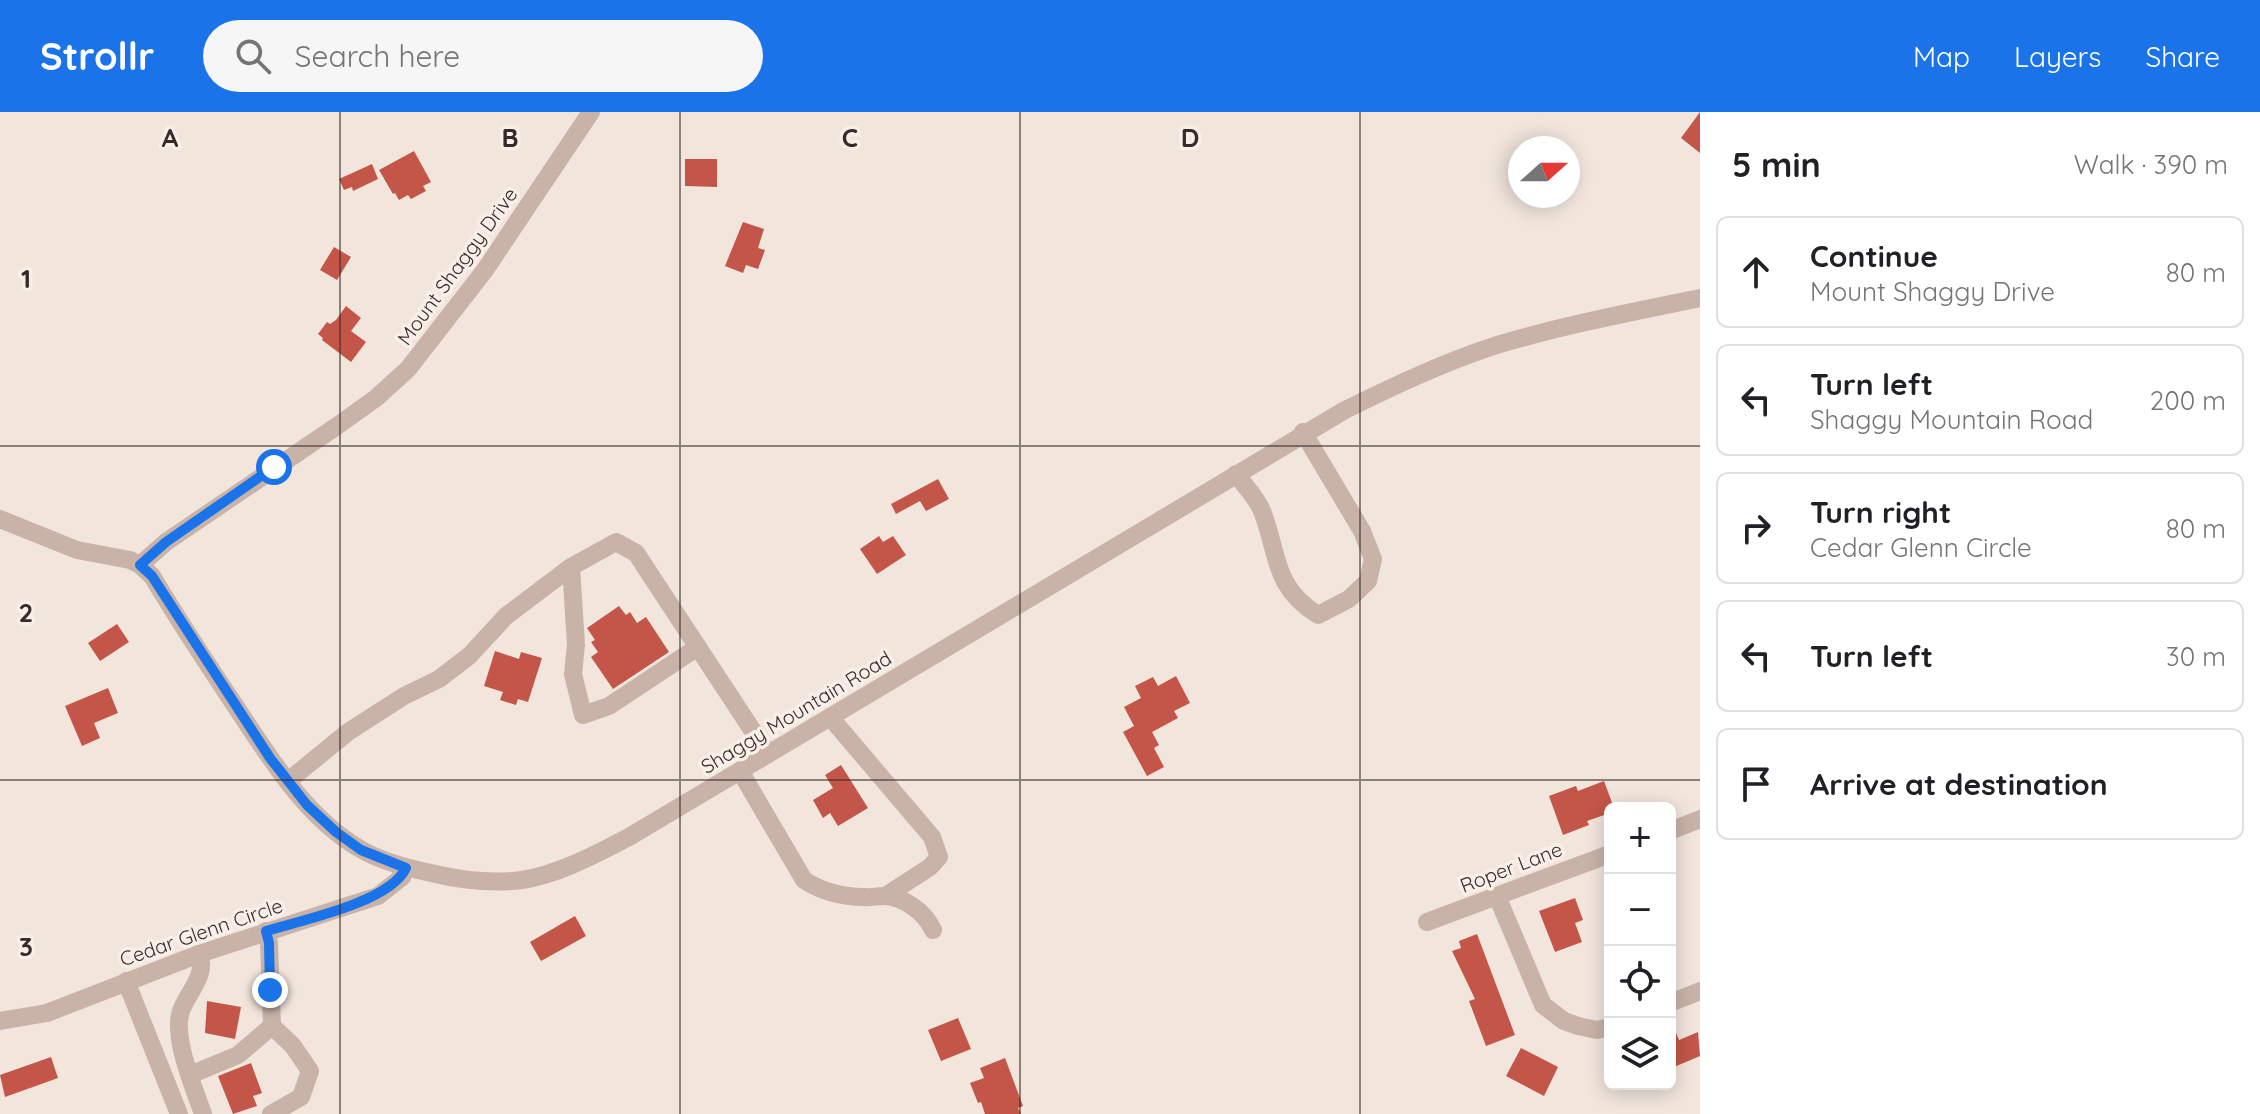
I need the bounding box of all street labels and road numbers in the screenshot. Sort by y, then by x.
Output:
street label: Mount Shaggy Drive [392,182,522,350]
street label: Shaggy Mountain Road [696,645,896,779]
street label: Roper Lane [1456,836,1566,898]
street label: Cedar Glenn Circle [116,892,286,972]

